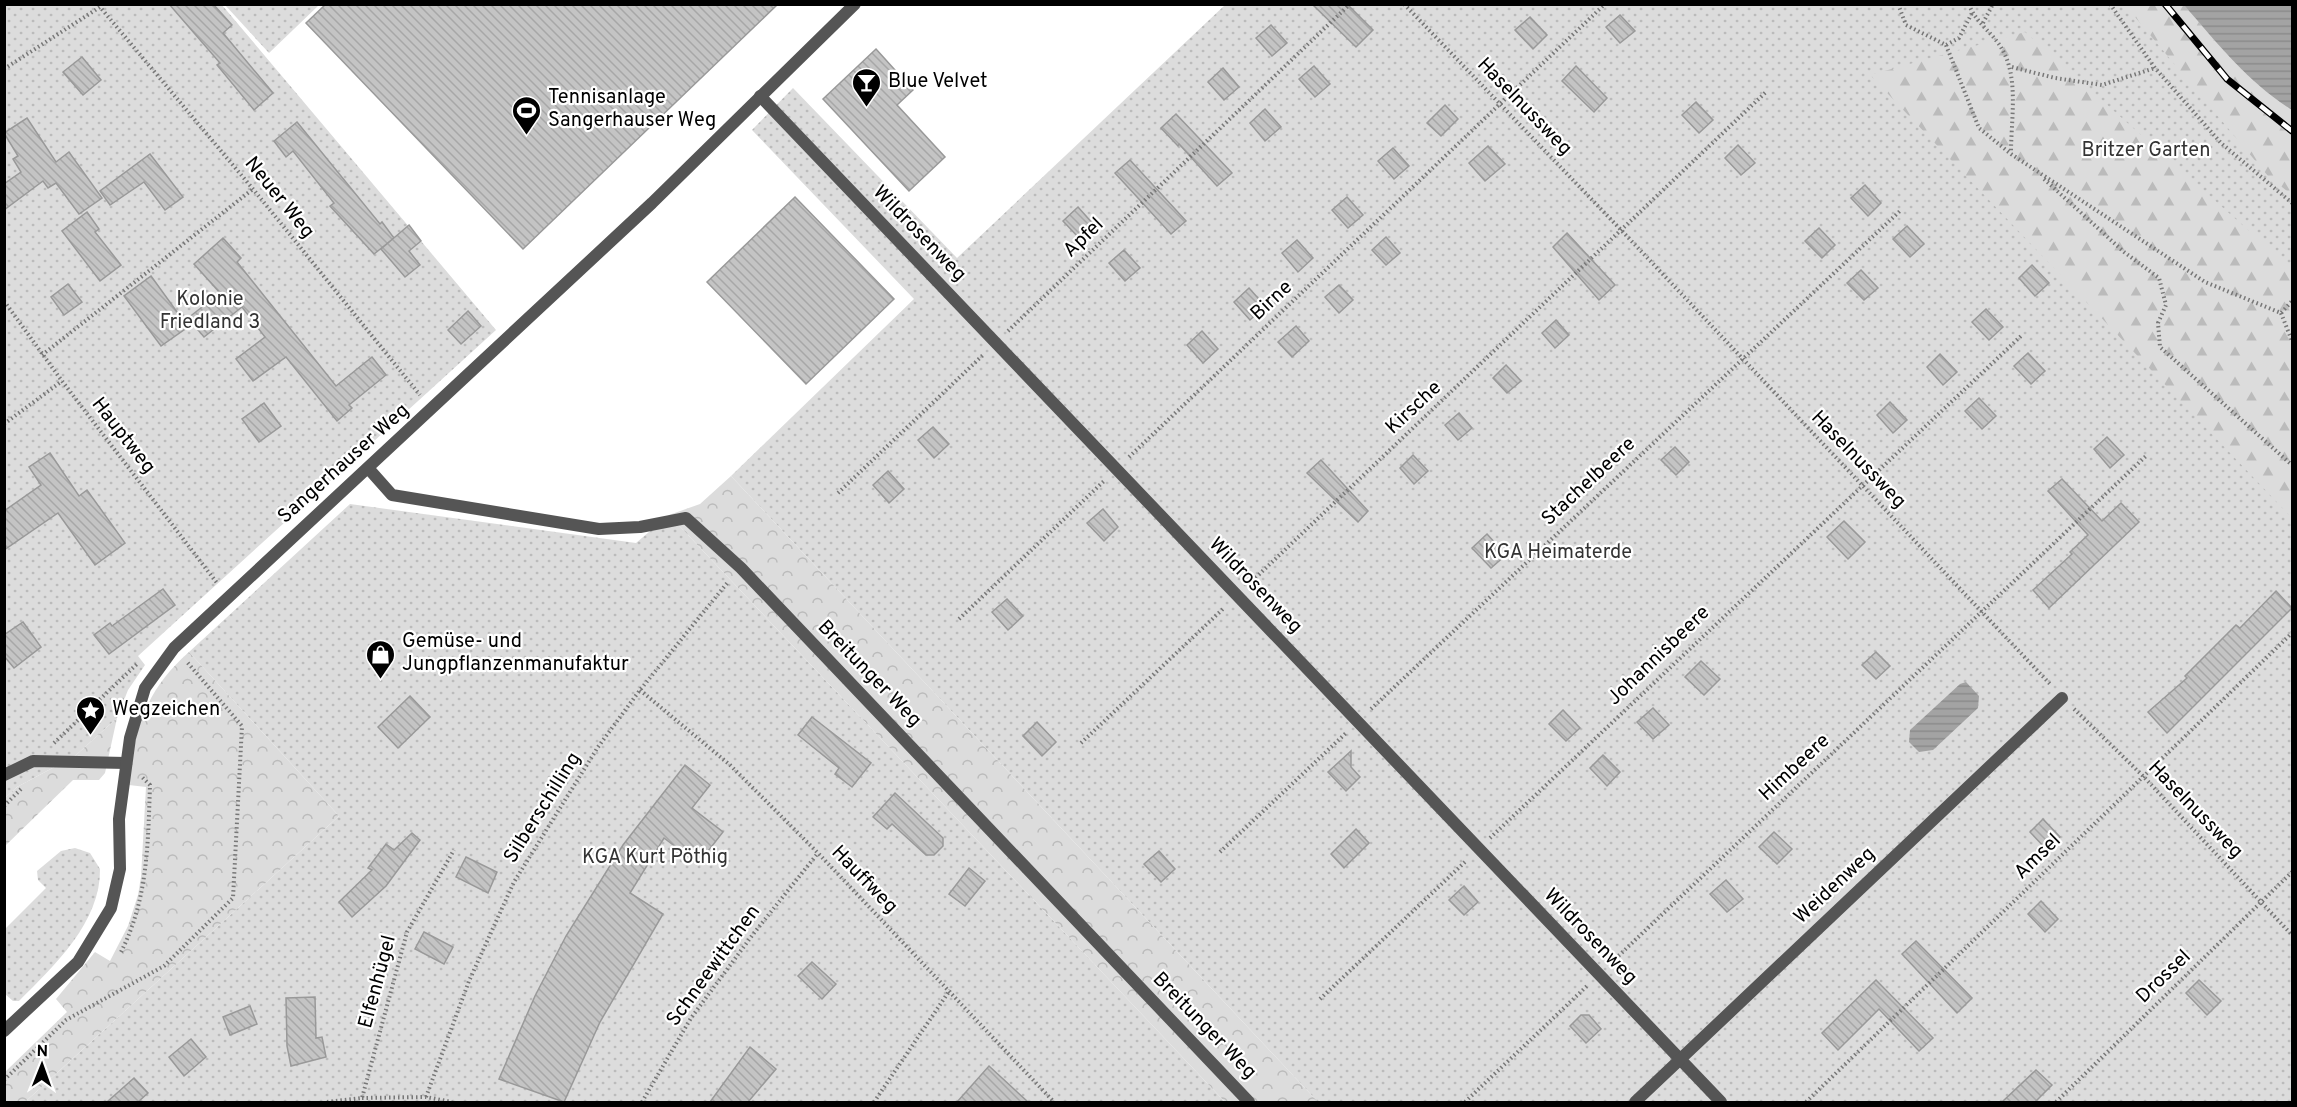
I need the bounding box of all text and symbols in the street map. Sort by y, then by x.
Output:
street label: Haselnussweg [1471,52,1577,162]
bar icon: Blue Velvet [851,66,883,108]
place label: Blue Velvet [888,69,988,95]
place label: Tennisanlage Sangerhauser Weg [548,85,716,134]
sports icon: Tennisanlage Sangerhauser Weg [511,94,543,136]
park label: Britzer Garten [2082,138,2210,164]
street label: Neuer Weg [238,152,320,244]
street label: Wildrosenweg [866,180,972,288]
street label: Apfel [1058,212,1110,264]
street label: Birne [1246,275,1298,327]
park label: Kolonie Friedland 3 [160,287,260,336]
street label: Kirsche [1380,376,1448,440]
street label: Hauptweg [85,392,161,480]
street label: Sangerhauser Weg [273,398,415,530]
street label: Haselnussweg [1805,405,1911,515]
street label: Stachelbeere [1537,432,1641,532]
street label: Wildrosenweg [1202,532,1308,640]
park label: KGA Heimaterde [1484,540,1632,566]
street label: Johannisbeere [1602,600,1716,712]
street label: Breitunger Weg [811,615,927,733]
place label: Gemüse- und Jungpflanzenmanufaktur [402,629,629,678]
shop icon: Gemüse- und Jungpflanzenmanufaktur [365,638,397,680]
place icon: Wegzeichen [75,694,107,736]
place label: Wegzeichen [112,697,220,723]
street label: Himbeere [1754,729,1836,807]
street label: Silberschilling [499,748,587,868]
street label: Haselnussweg [2142,755,2248,865]
street label: Amsel [2009,828,2067,886]
street label: Hauffweg [825,840,903,920]
street label: Weidenweg [1789,842,1881,930]
park label: KGA Kurt Pöthig [582,845,728,871]
street label: Wildrosenweg [1537,883,1643,991]
street label: Schneewittchen [661,900,767,1032]
street label: Elfenhügel [353,933,403,1031]
street label: Drossel [2131,945,2197,1009]
street label: Breitunger Weg [1146,967,1262,1085]
north arrow [12,1035,72,1095]
text: N [36,1042,48,1062]

